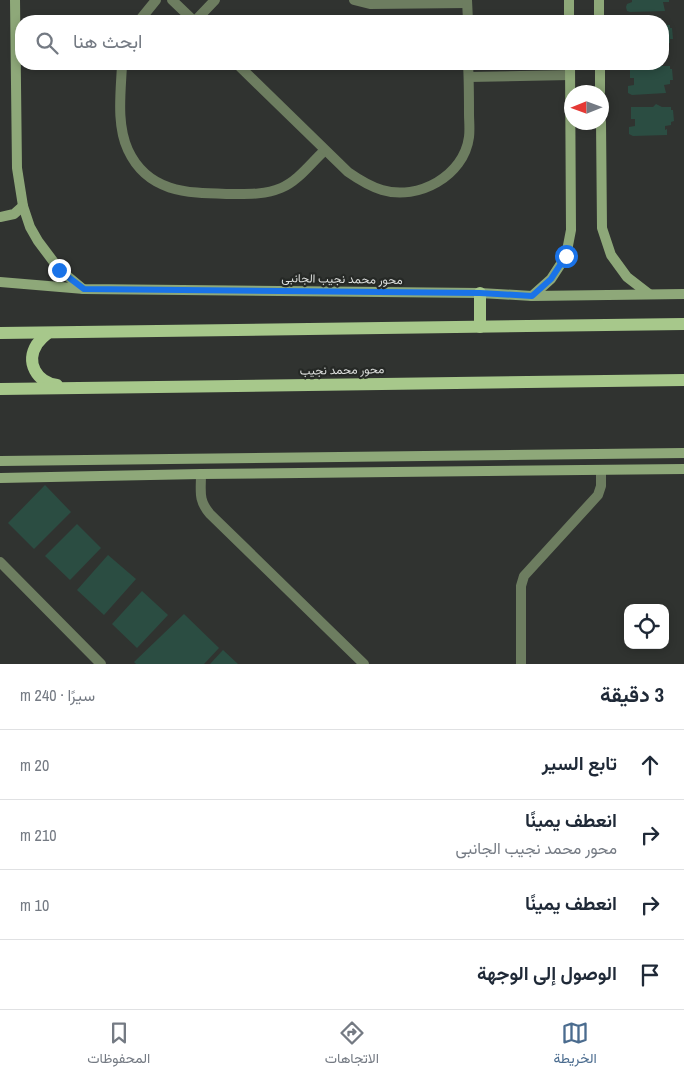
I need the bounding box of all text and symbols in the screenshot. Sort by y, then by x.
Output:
search box [15,15,669,70]
text: ابحث هنا [73,28,143,54]
icon: search [33,29,61,57]
north arrow [564,85,609,130]
route start [555,245,578,268]
route end [48,259,71,282]
street label: محور محمد نجيب الجانبى [281,270,403,288]
street label: محور محمد نجيب [300,361,384,379]
map controls [624,604,669,649]
button: locate [624,604,669,649]
text: 3 دقيقة [600,680,664,709]
text: سيرًا · 240 m [20,684,95,706]
text: تابع السير [542,750,617,776]
icon: ahead [636,751,664,779]
text: 20 m [20,754,49,776]
text: انعطف يمينًا [525,807,617,833]
icon: right [636,821,664,849]
text: 210 m [20,824,56,846]
text: محور محمد نجيب الجانبى [455,837,617,859]
text: انعطف يمينًا [525,890,617,916]
icon: right [636,891,664,919]
text: 10 m [20,894,49,916]
text: الوصول إلى الوجهة [477,960,617,986]
icon: arrive [636,961,664,989]
tab: المحفوظات [87,1019,150,1071]
tab: الاتجاهات [325,1019,379,1071]
tab: الخريطة [553,1019,597,1071]

